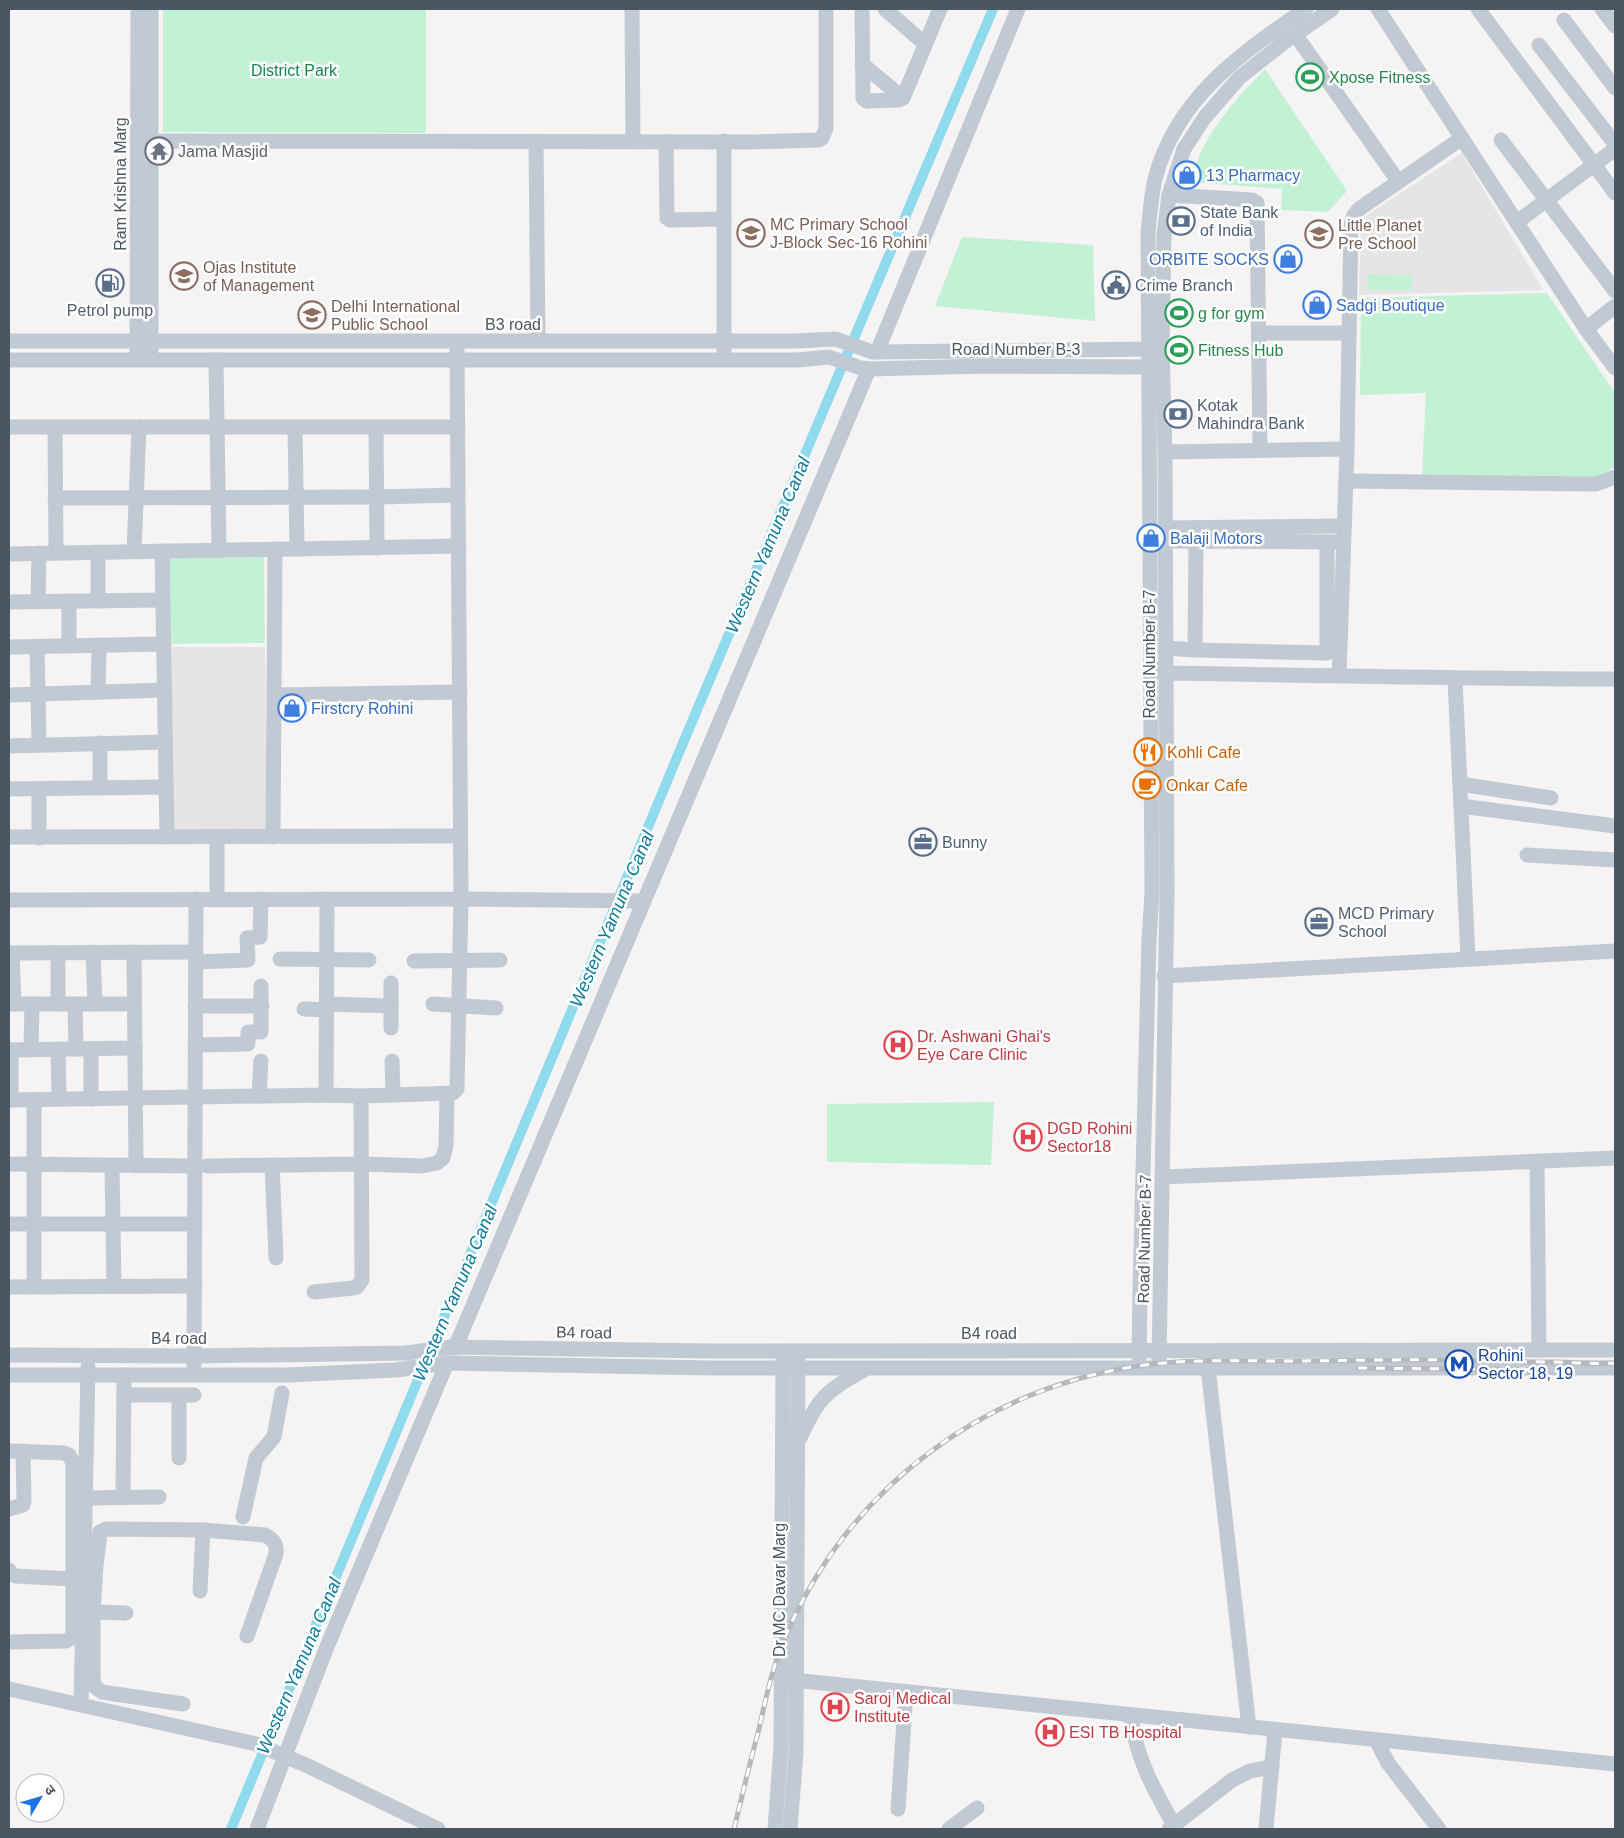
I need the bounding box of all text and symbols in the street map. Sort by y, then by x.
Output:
park label: District Park [251,62,338,79]
sports icon: Xpose Fitness [1295,62,1325,92]
place label: Xpose Fitness [1329,69,1430,86]
street label: Ram Krishna Marg [112,117,129,251]
temple icon: Jama Masjid [144,136,174,166]
place label: Jama Masjid [178,143,268,160]
shop icon: 13 Pharmacy [1172,160,1202,190]
place label: 13 Pharmacy [1206,167,1300,184]
place label: State Bank of India [1200,204,1279,239]
bank icon: State Bank of India [1166,206,1196,236]
place label: MC Primary School J-Block Sec-16 Rohini [770,216,927,251]
place label: Little Planet Pre School [1338,217,1422,252]
school or university icon: MC Primary School J-Block Sec-16 Rohini [736,218,766,248]
school or university icon: Little Planet Pre School [1304,219,1334,249]
shop icon: ORBITE SOCKS [1273,244,1303,274]
place label: ORBITE SOCKS [1149,251,1269,268]
place label: Ojas Institute of Management [203,259,315,294]
school or university icon: Ojas Institute of Management [169,261,199,291]
fuel station icon: Petrol pump [95,268,125,298]
public building icon: Crime Branch [1101,270,1131,300]
place label: Crime Branch [1135,277,1233,294]
shop icon: Sadgi Boutique [1302,290,1332,320]
place label: Sadgi Boutique [1336,297,1445,314]
place label: Delhi International Public School [331,298,460,333]
sports icon: g for gym [1164,298,1194,328]
school or university icon: Delhi International Public School [297,300,327,330]
place label: Petrol pump [67,302,153,319]
place label: g for gym [1198,305,1265,322]
street label: B3 road [485,316,541,333]
sports icon: Fitness Hub [1164,335,1194,365]
street label: Road Number B-3 [952,341,1081,358]
place label: Fitness Hub [1198,342,1283,359]
place label: Kotak Mahindra Bank [1197,397,1306,432]
bank icon: Kotak Mahindra Bank [1163,399,1193,429]
water label: Western Yamuna Canal [722,453,815,636]
shop icon: Balaji Motors [1136,523,1166,553]
place label: Balaji Motors [1170,530,1262,547]
street label: Road Number B-7 [1141,589,1158,718]
shop icon: Firstcry Rohini [277,693,307,723]
place label: Firstcry Rohini [311,700,413,717]
restaurant icon: Kohli Cafe [1133,737,1163,767]
place label: Kohli Cafe [1167,744,1241,761]
cafe icon: Onkar Cafe [1132,770,1162,800]
place label: Onkar Cafe [1166,777,1248,794]
water label: Western Yamuna Canal [566,827,659,1010]
office icon: Bunny [908,827,938,857]
place label: Bunny [942,834,987,851]
place label: MCD Primary School [1338,905,1434,940]
office icon: MCD Primary School [1304,907,1334,937]
place label: Dr. Ashwani Ghai's Eye Care Clinic [917,1028,1051,1063]
hospital icon: Dr. Ashwani Ghai's Eye Care Clinic [883,1030,913,1060]
place label: DGD Rohini Sector18 [1047,1120,1132,1155]
hospital icon: DGD Rohini Sector18 [1013,1122,1043,1152]
street label: Road Number B-7 [1135,1174,1154,1304]
water label: Western Yamuna Canal [409,1201,502,1384]
street label: B4 road [556,1324,612,1341]
street label: B4 road [961,1325,1017,1342]
street label: B4 road [151,1330,207,1347]
place label: Rohini Sector 18, 19 [1478,1347,1573,1382]
metro station icon: Rohini Sector 18, 19 [1444,1349,1474,1379]
street label: Dr MC Davar Marg [771,1523,788,1657]
water label: Western Yamuna Canal [253,1574,346,1757]
place label: Saroj Medical Institute [854,1690,951,1725]
hospital icon: Saroj Medical Institute [820,1692,850,1722]
hospital icon: ESI TB Hospital [1035,1717,1065,1747]
place label: ESI TB Hospital [1069,1724,1182,1741]
north arrow [15,1773,65,1823]
text: उ [41,1782,60,1799]

